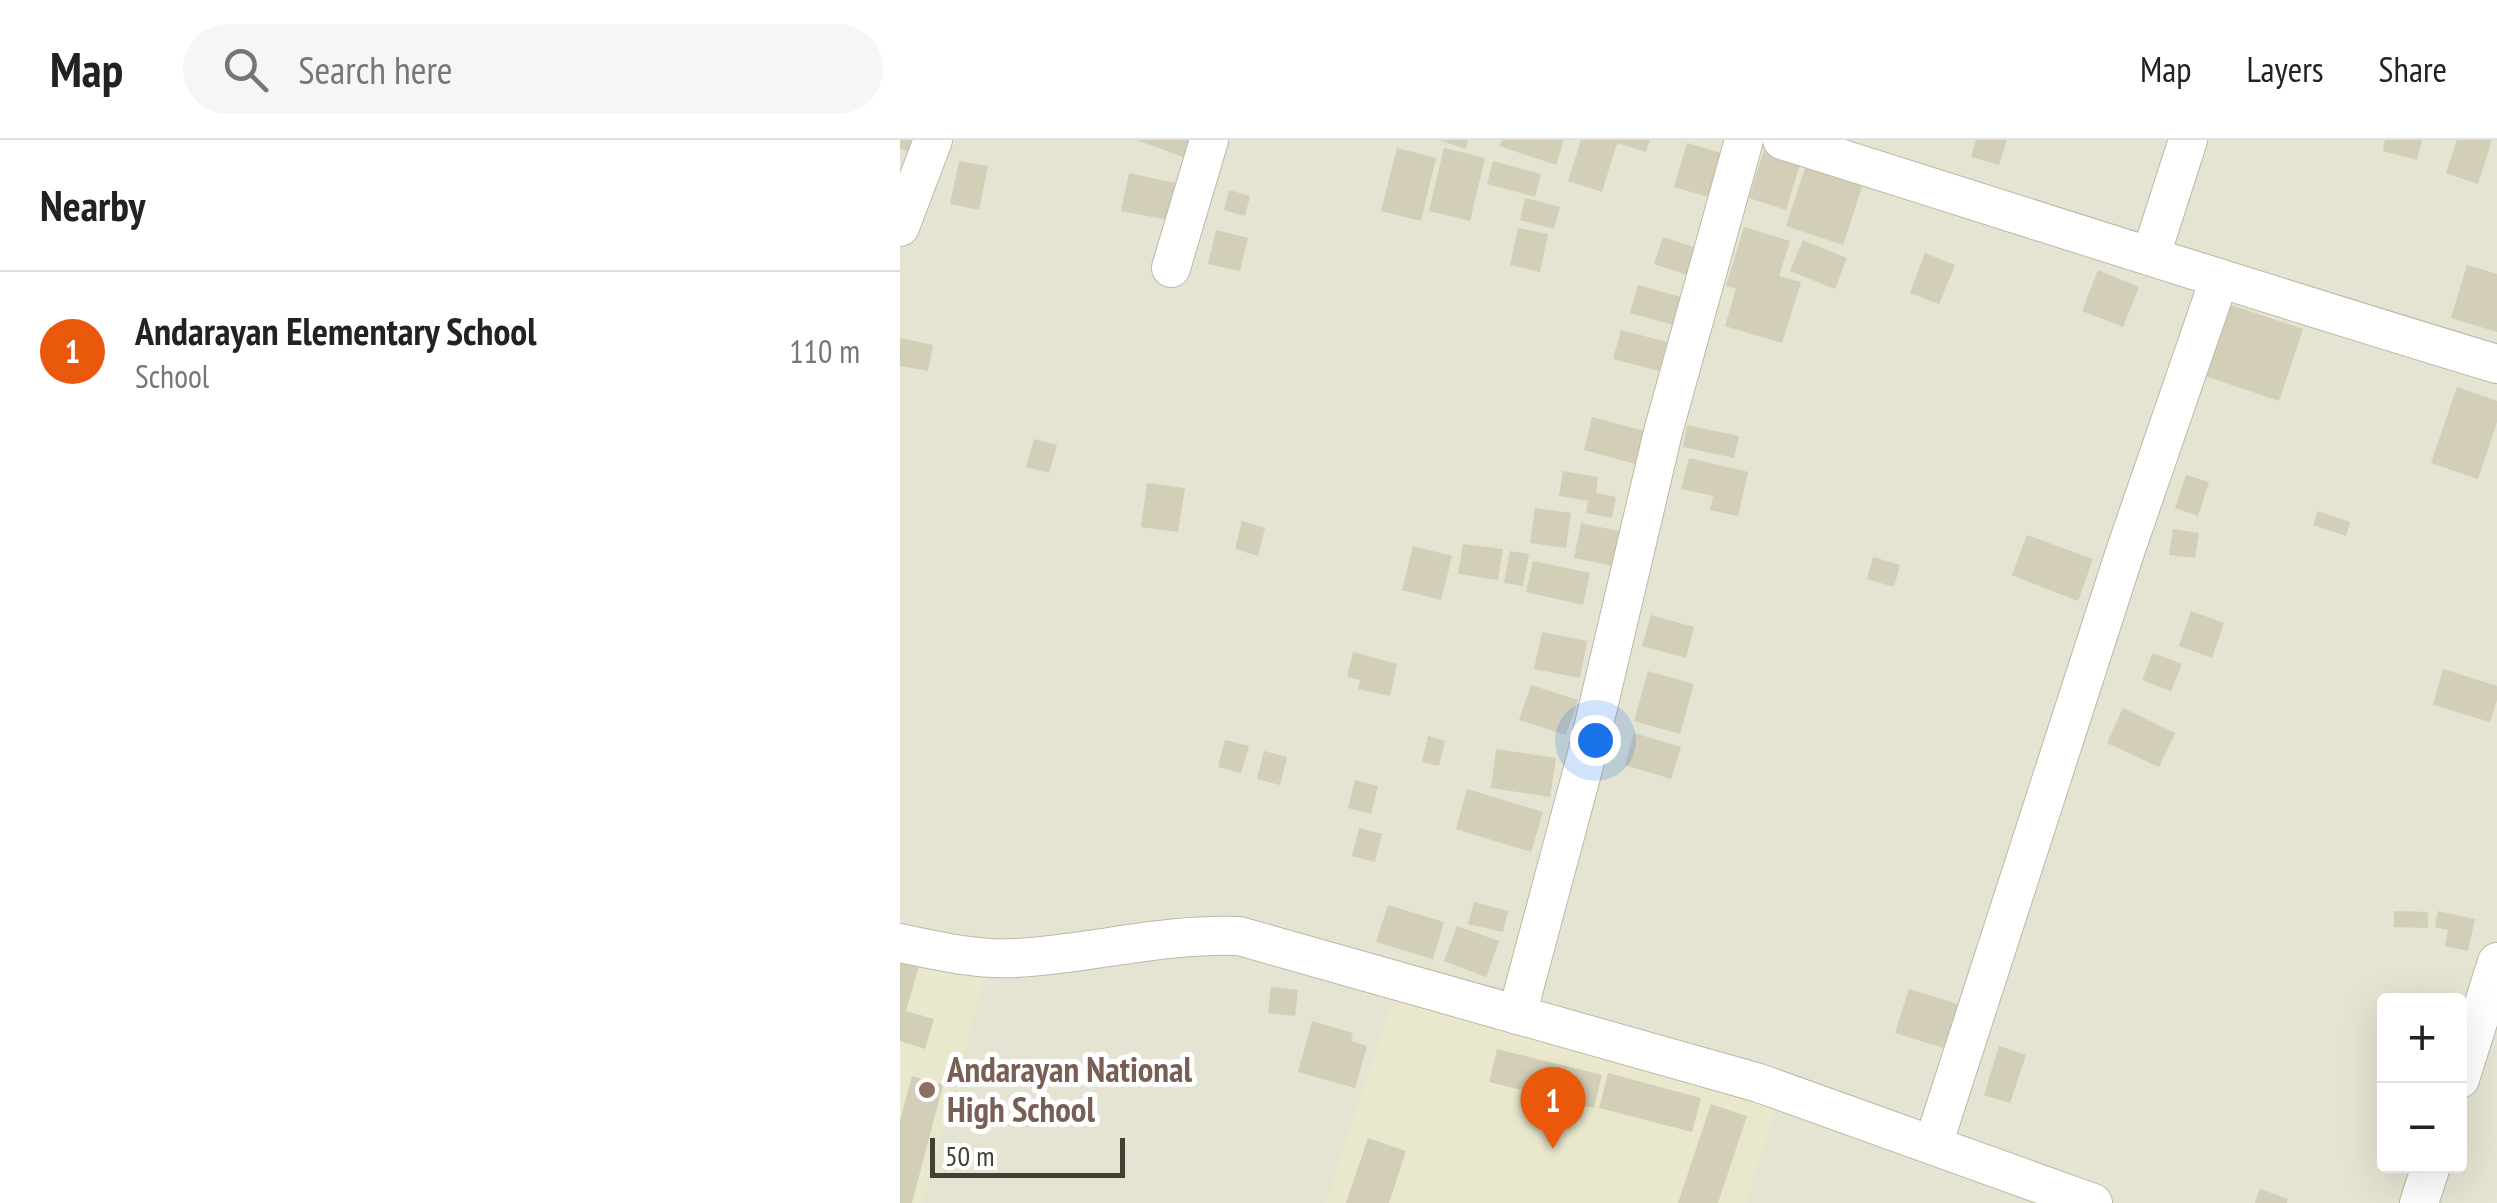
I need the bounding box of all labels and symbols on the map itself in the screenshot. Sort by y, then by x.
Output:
your location [1570,715,1621,766]
place label: Andarayan National High School [946,1046,1192,1132]
pin: 1 [1520,1066,1586,1149]
marker: Andarayan National High School [916,1079,938,1101]
scale bar [930,1133,1125,1178]

